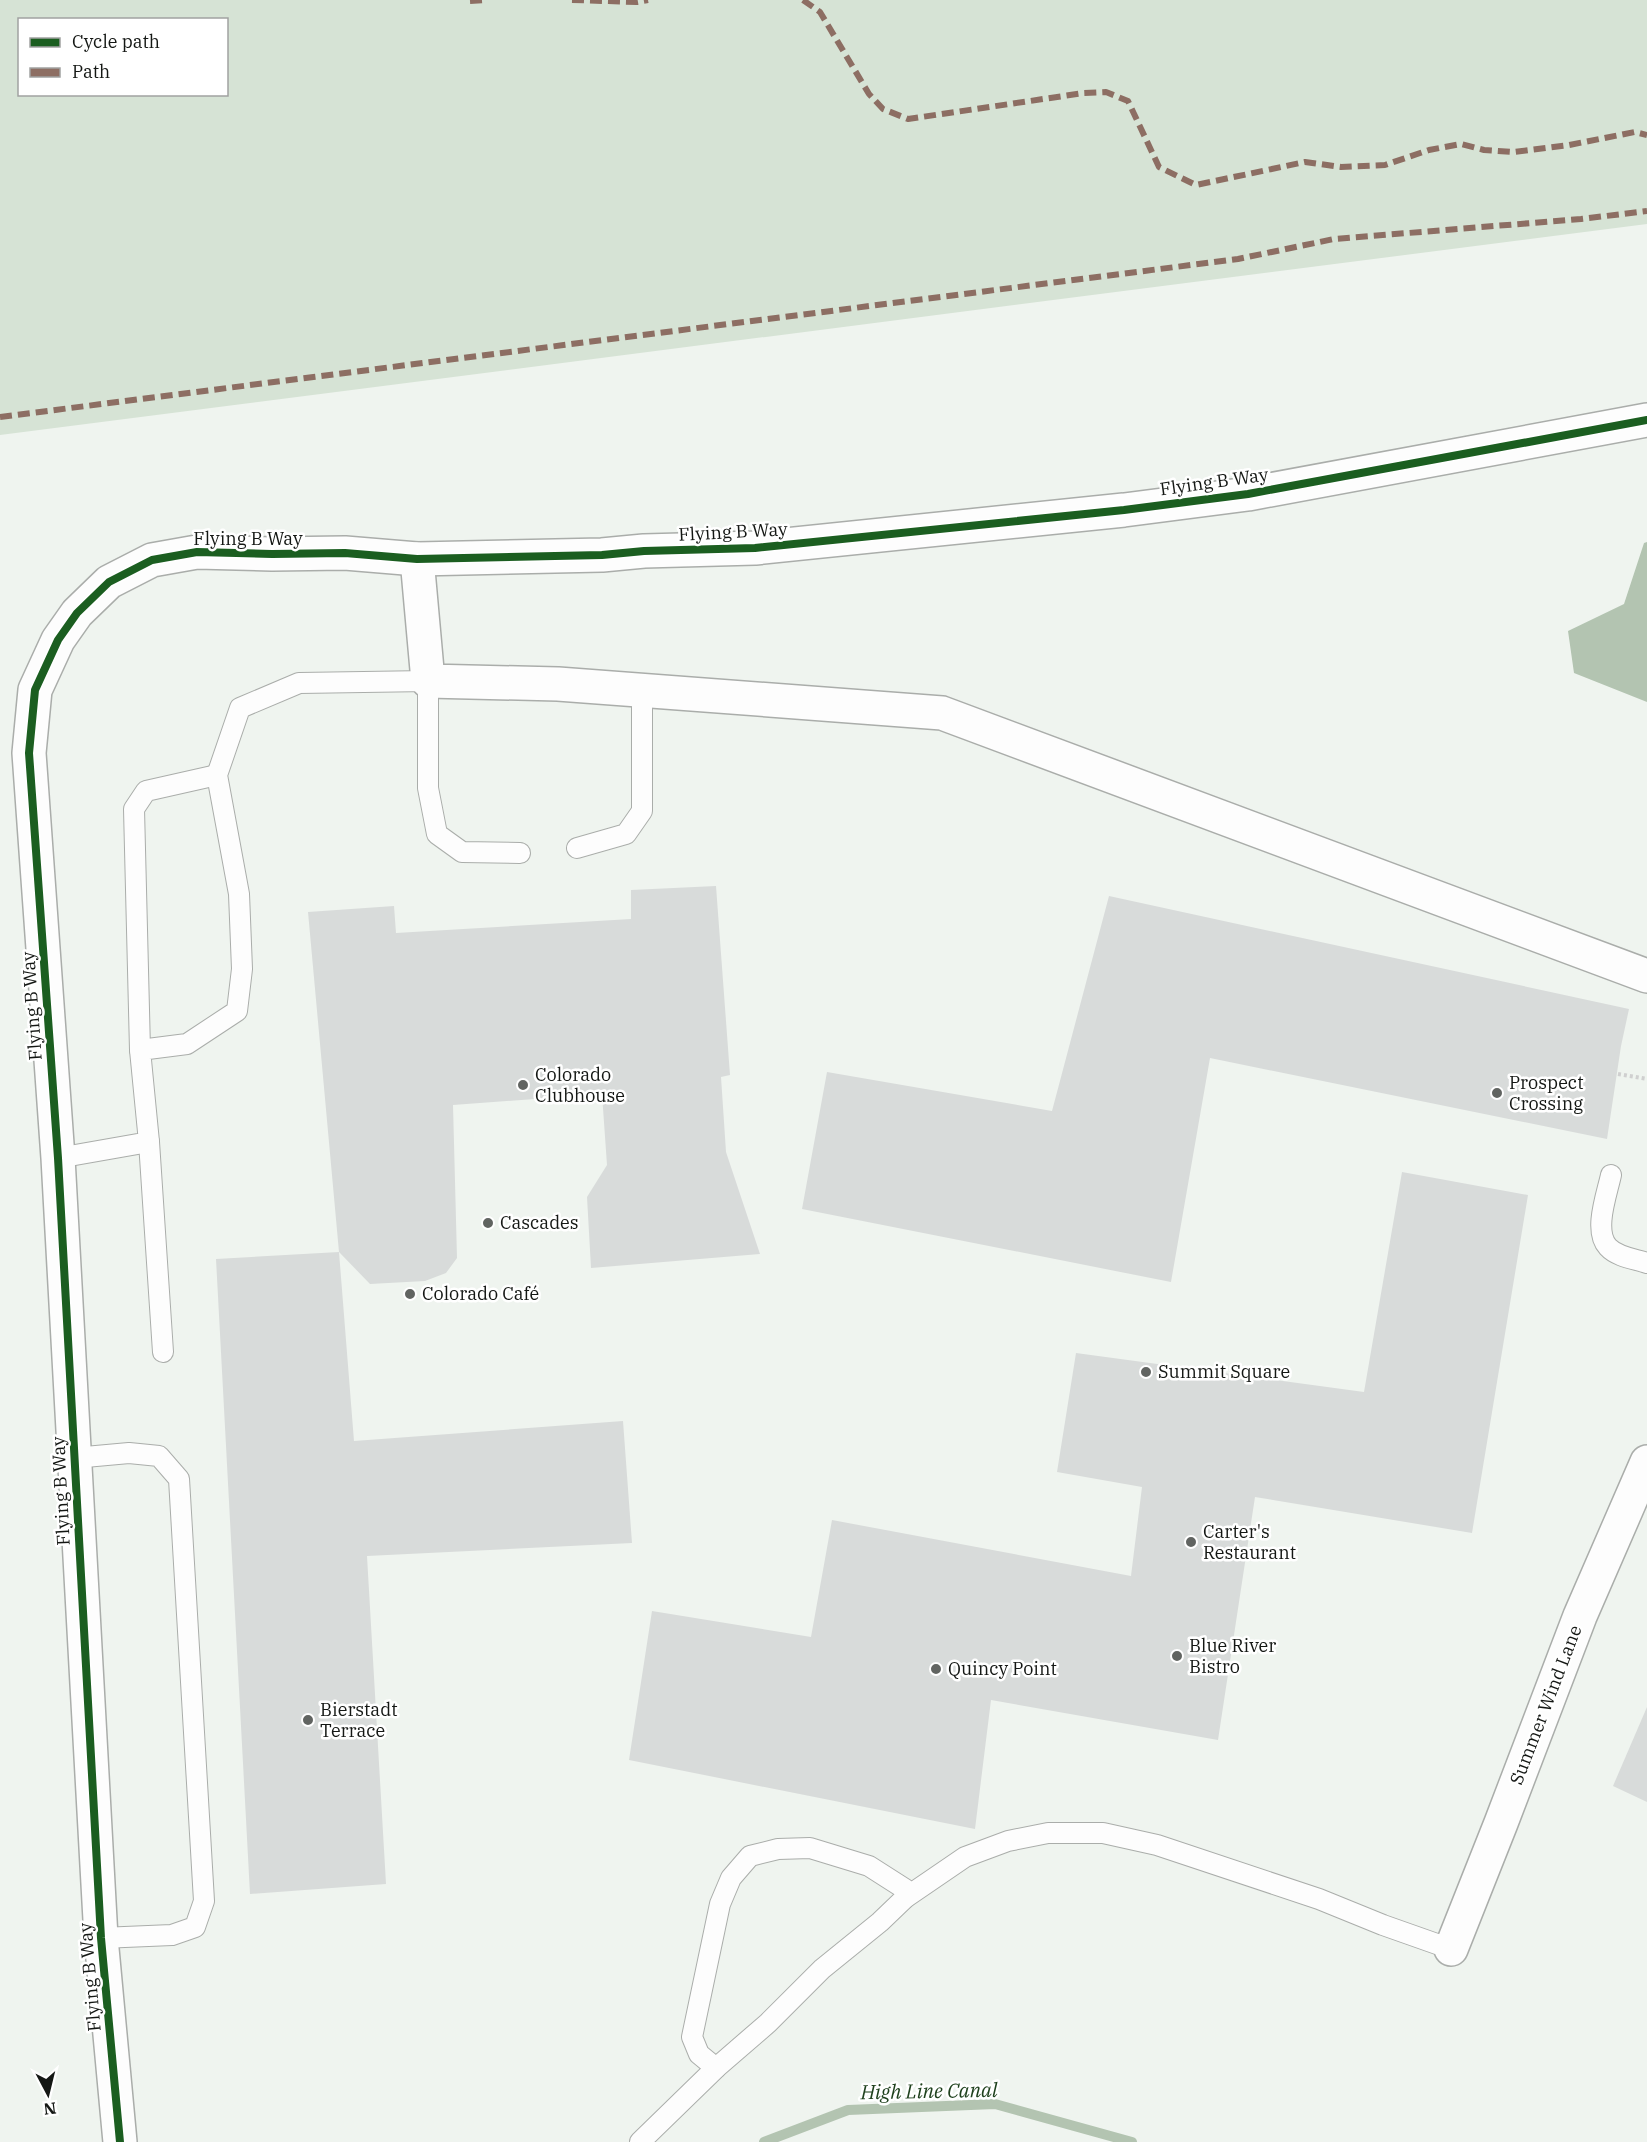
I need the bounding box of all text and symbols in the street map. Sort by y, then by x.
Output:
legend [18,18,228,96]
text: Cycle path [72,30,160,53]
text: Path [72,60,110,83]
street label: Flying B Way [1158,462,1270,500]
street label: Flying B Way [678,517,789,546]
street label: Flying B Way [193,527,303,550]
street label: Flying B Way [16,950,47,1061]
place label: Colorado Clubhouse [535,1063,625,1107]
place label: Prospect Crossing [1509,1071,1583,1115]
marker: Colorado Clubhouse [516,1078,530,1092]
marker: Prospect Crossing [1490,1086,1504,1100]
place label: Cascades [500,1211,579,1234]
marker: Cascades [481,1216,495,1230]
place label: Colorado Café [422,1282,539,1305]
marker: Colorado Café [403,1287,417,1301]
place label: Summit Square [1158,1360,1290,1383]
marker: Summit Square [1139,1365,1153,1379]
street label: Flying B Way [46,1435,75,1546]
place label: Carter's Restaurant [1203,1520,1296,1564]
marker: Carter's Restaurant [1184,1535,1198,1549]
street label: Summer Wind Lane [1505,1622,1587,1788]
place label: Blue River Bistro [1189,1634,1276,1678]
marker: Blue River Bistro [1170,1649,1184,1663]
place label: Quincy Point [948,1657,1057,1680]
marker: Quincy Point [929,1662,943,1676]
place label: Bierstadt Terrace [320,1698,398,1742]
marker: Bierstadt Terrace [301,1713,315,1727]
street label: Flying B Way [73,1921,106,2032]
north arrow [18,2064,78,2124]
water label: High Line Canal [859,2076,998,2105]
text: N [42,2098,57,2120]

